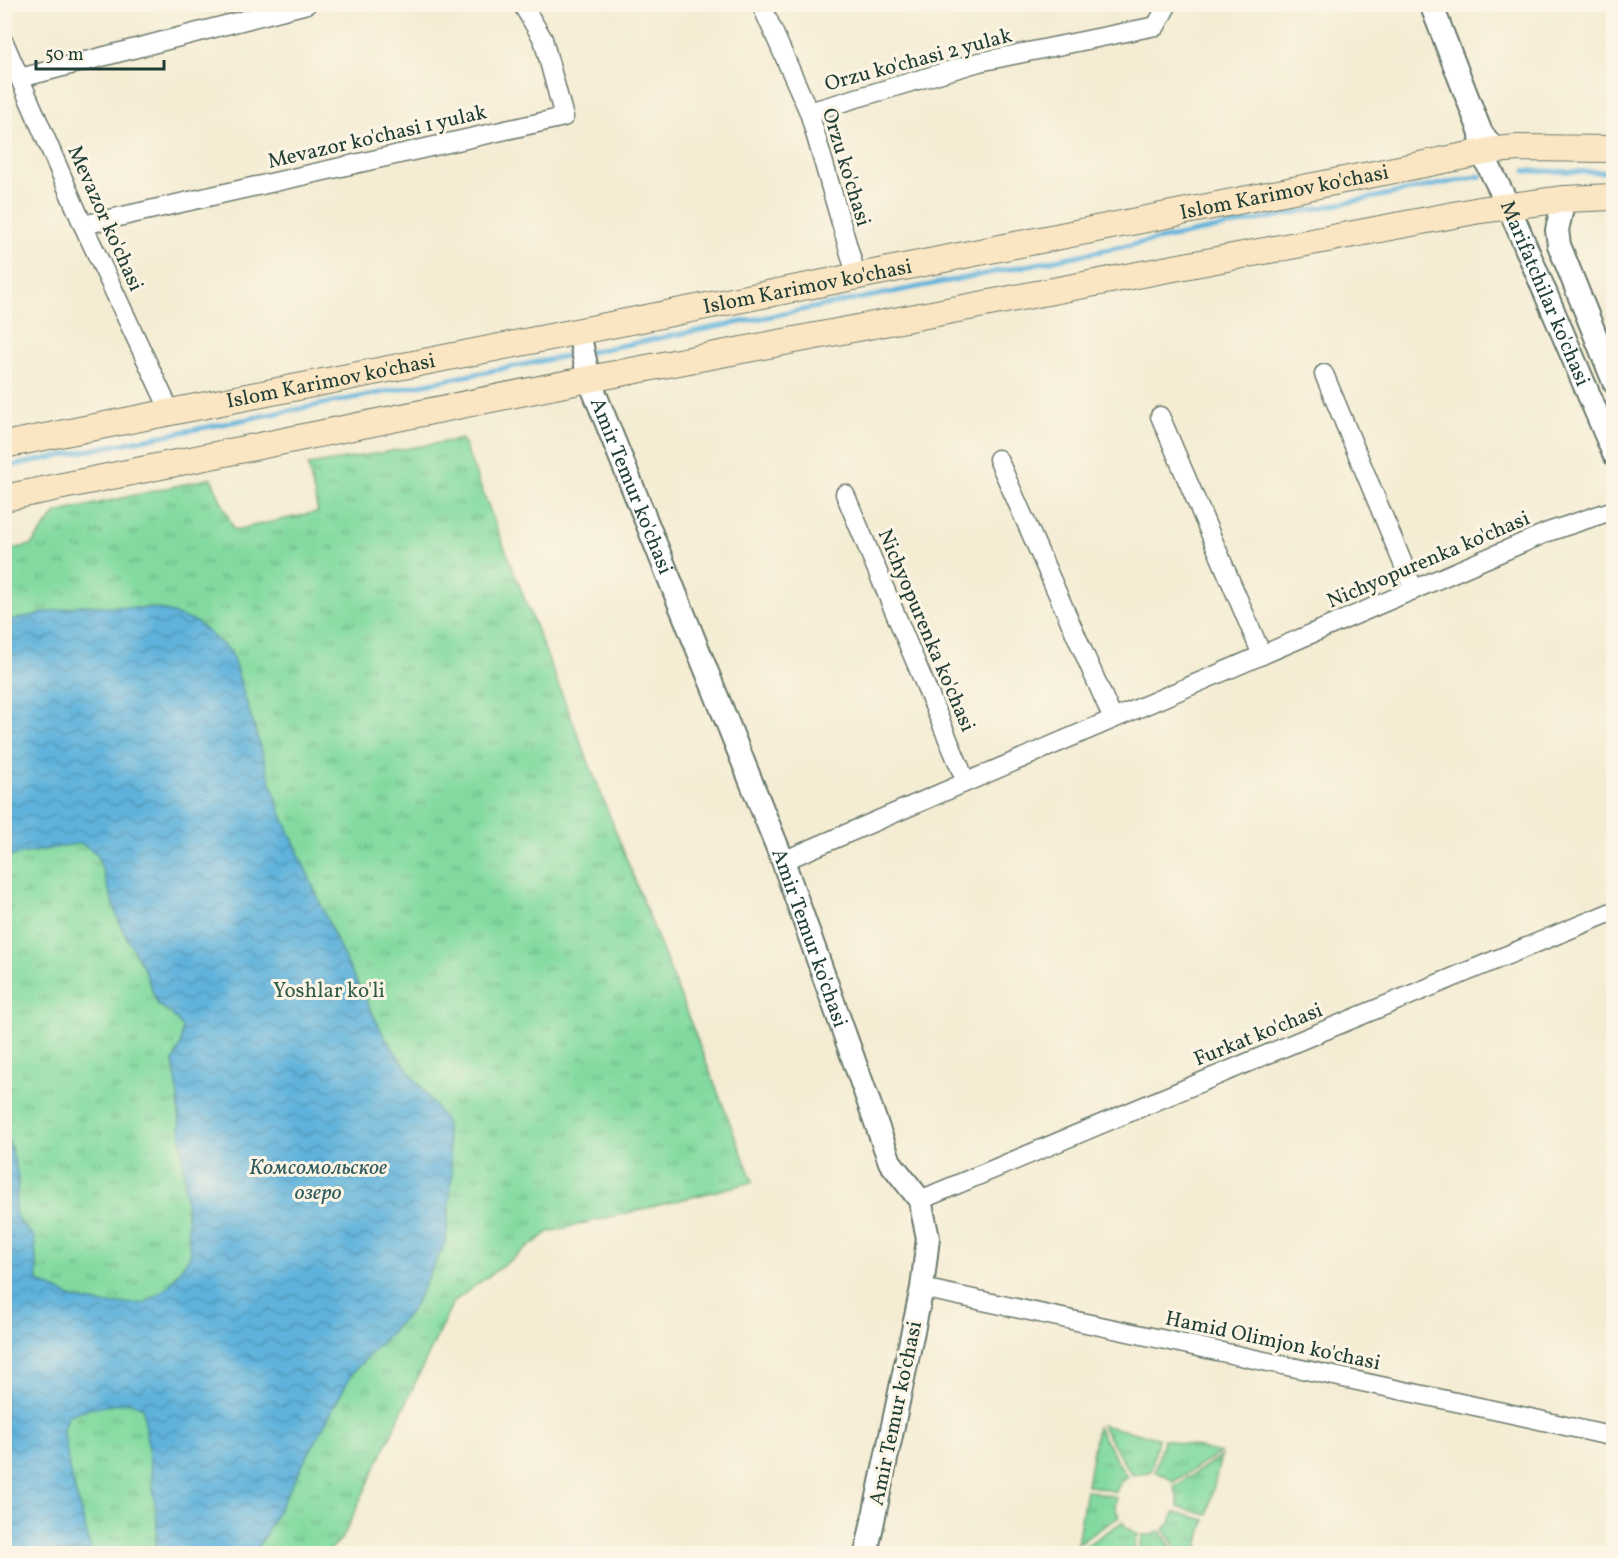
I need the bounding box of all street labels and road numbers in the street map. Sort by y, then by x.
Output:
street label: Orzu ko'chasi 2 yulak [821,21,1016,99]
street label: Mevazor ko'chasi 1 yulak [265,98,490,177]
street label: Orzu ko'chasi [814,105,877,230]
street label: Mevazor ko'chasi [59,141,150,296]
street label: Islom Karimov ko'chasi [1177,158,1392,228]
street label: Marifatchilar ko'chasi [1492,197,1596,391]
street label: Islom Karimov ko'chasi [701,253,915,322]
street label: Islom Karimov ko'chasi [224,347,438,417]
street label: Amir Temur ko'chasi [582,393,679,579]
street label: Nichyopurenka ko'chasi [1323,504,1534,616]
street label: Nichyopurenka ko'chasi [870,525,982,736]
street label: Amir Temur ko'chasi [763,844,854,1032]
street label: Furkat ko'chasi [1190,996,1327,1074]
street label: Hamid Olimjon ko'chasi [1162,1304,1383,1378]
street label: Amir Temur ko'chasi [863,1318,930,1508]

